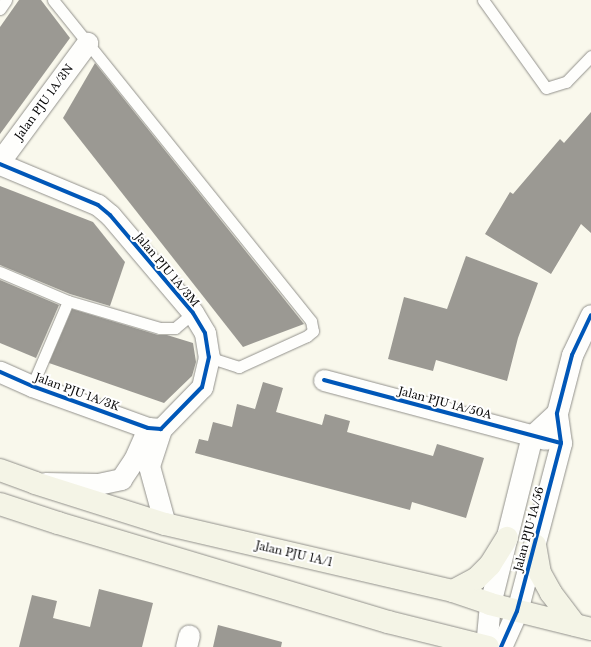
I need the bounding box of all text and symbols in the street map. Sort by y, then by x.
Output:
street label: Jalan PJU 1A/3N [12,62,76,142]
street label: Jalan PJU 1A/3M [132,230,202,310]
street label: Jalan PJU 1A/3K [33,371,121,413]
street label: Jalan PJU 1A/50A [397,384,493,422]
street label: Jalan PJU 1A/56 [511,485,547,573]
street label: Jalan PJU 1A/1 [254,539,334,569]

